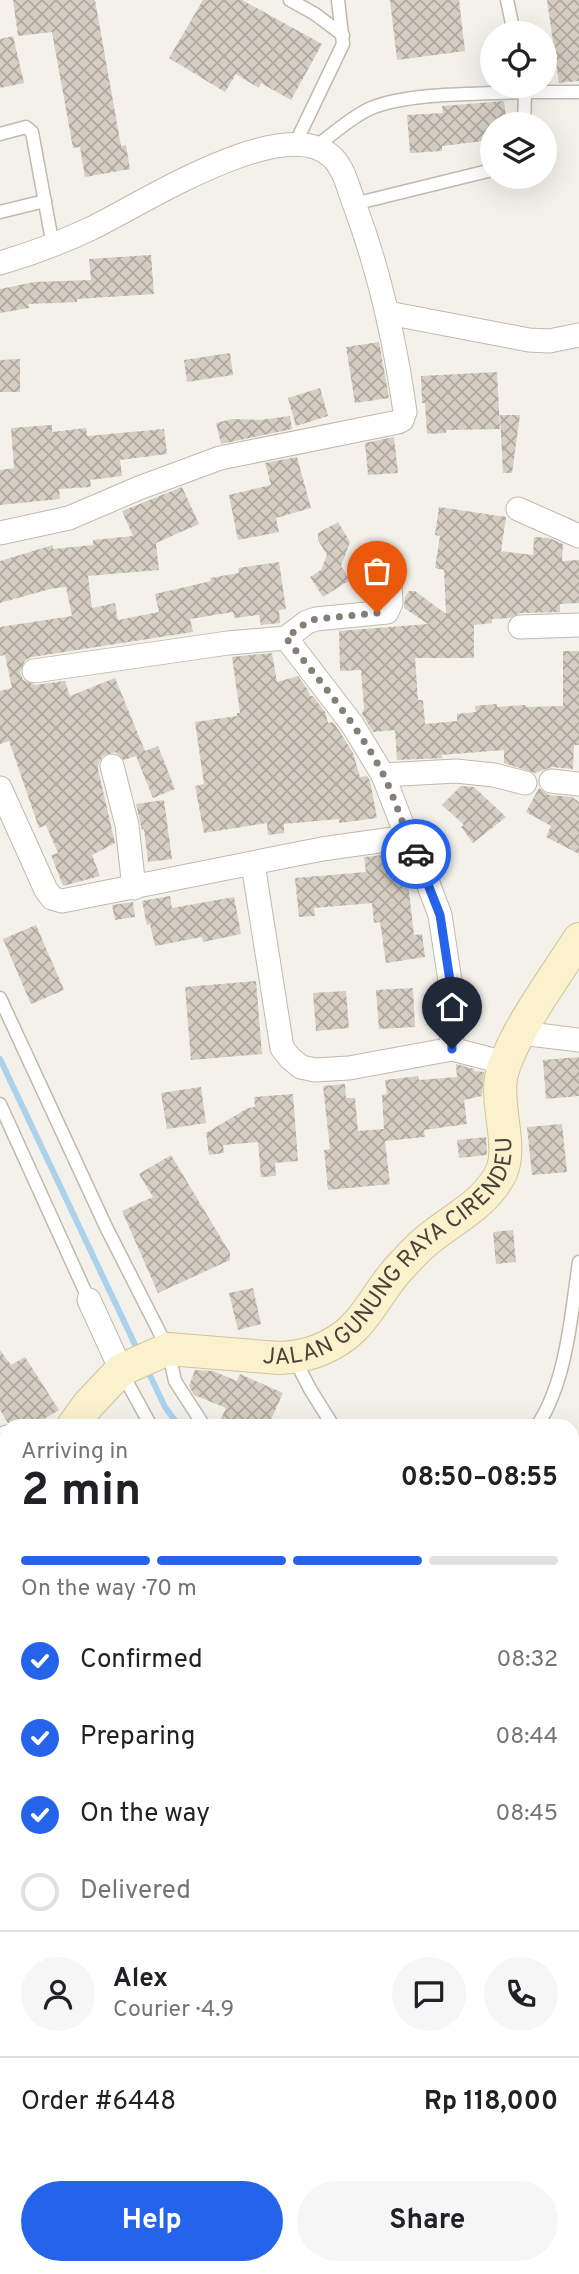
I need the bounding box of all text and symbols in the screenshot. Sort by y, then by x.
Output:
map controls [480,21,557,189]
button: locate [480,21,557,98]
button: layers [480,112,557,189]
pin [347,541,407,613]
icon: bag [358,552,396,590]
courier [381,819,451,889]
icon: car [397,835,435,873]
pin [422,977,482,1049]
icon: home [433,988,471,1026]
street label: JALAN GUNUNG RAYA CIRENDEU [262,1136,520,1373]
text: Arriving in [21,1438,128,1467]
text: 08:50–08:55 [401,1462,558,1495]
text: 2 min [21,1463,141,1522]
text: On the way · 70 m [21,1575,197,1604]
icon: check [21,1642,59,1680]
text: Confirmed [80,1644,203,1677]
text: 08:32 [497,1646,558,1675]
icon: check [21,1719,59,1757]
text: Preparing [80,1721,195,1754]
text: 08:44 [495,1723,558,1752]
icon: check [21,1796,59,1834]
text: On the way [80,1798,210,1831]
text: 08:45 [495,1800,558,1829]
text: Delivered [80,1875,191,1908]
button: person [21,1957,95,2031]
button: chat [392,1957,466,2031]
button: phone [484,1957,558,2031]
text: Alex [113,1963,168,1996]
text: Courier · 4.9 [113,1996,234,2025]
text: Order #6448 [21,2086,176,2119]
text: Rp 118,000 [424,2086,558,2119]
button: Help [21,2181,283,2261]
button: Share [297,2181,558,2261]

